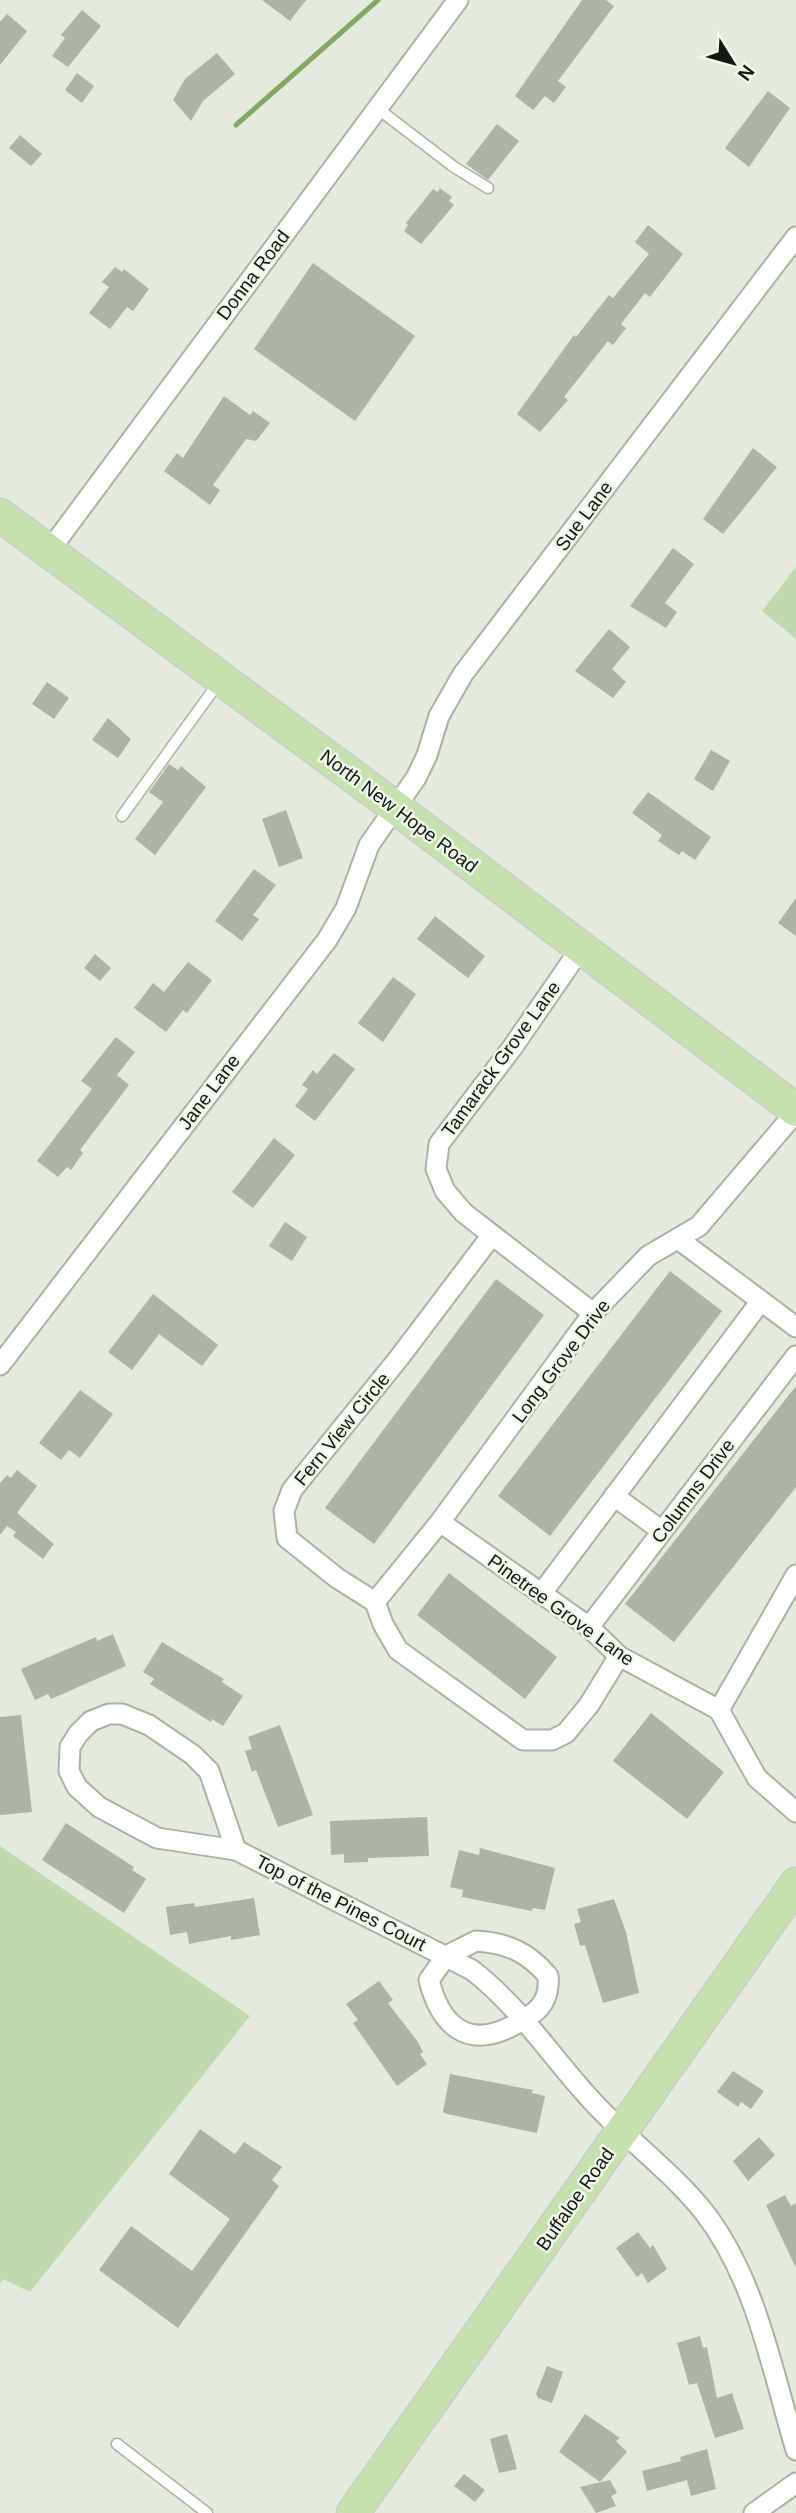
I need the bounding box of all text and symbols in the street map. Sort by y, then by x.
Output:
north arrow [698,28,768,98]
text: N [734,61,759,85]
street label: Donna Road [213,226,293,324]
street label: Sue Lane [551,477,617,555]
street label: North New Hope Road [316,745,482,877]
street label: Tamarack Grove Lane [438,977,564,1141]
street label: Jane Lane [174,1050,244,1134]
street label: Long Grove Drive [508,1295,614,1427]
street label: Fern View Circle [290,1368,394,1490]
street label: Columns Drive [647,1435,739,1547]
street label: Pinetree Grove Lane [484,1550,638,1670]
street label: Top of the Pines Court [252,1851,430,1955]
street label: Buffaloe Road [532,2144,618,2254]

